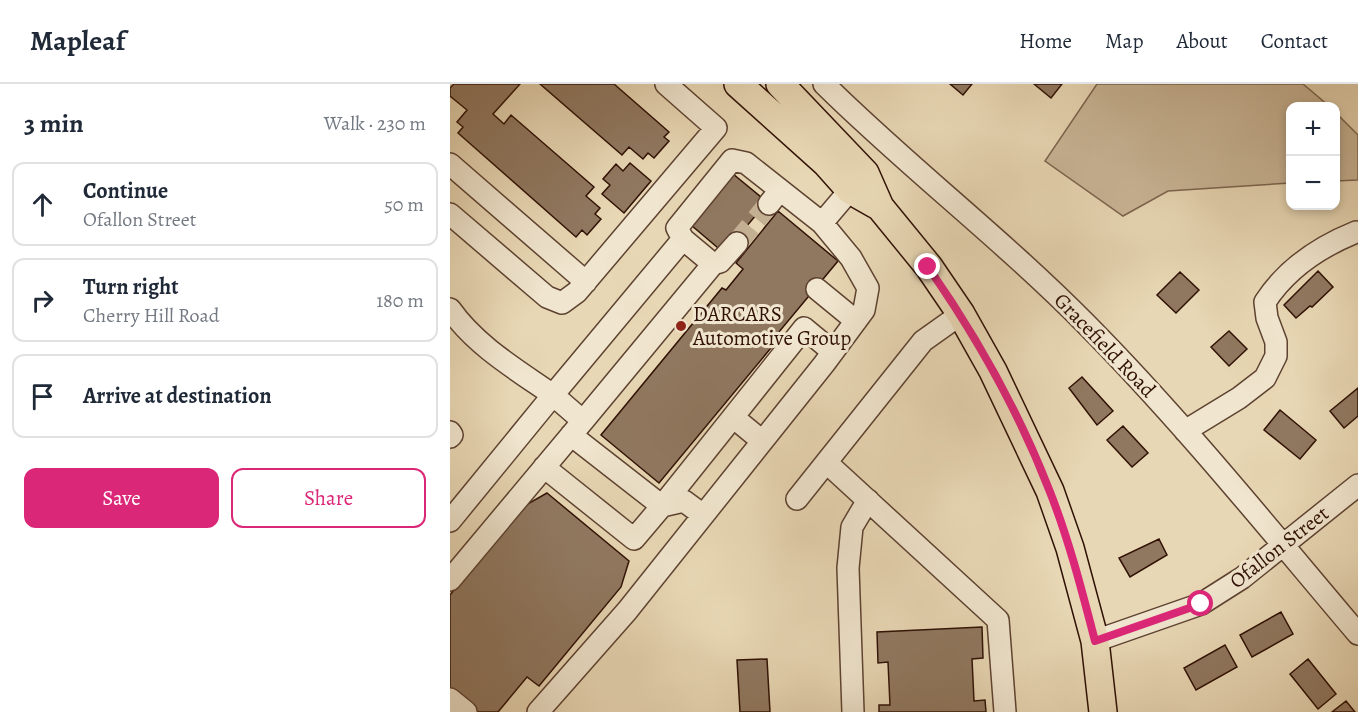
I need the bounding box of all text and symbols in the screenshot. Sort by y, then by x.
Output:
text: Mapleaf [30,22,125,60]
text: Home [1019,27,1072,55]
text: Map [1105,27,1143,55]
text: About [1176,27,1228,55]
text: Contact [1261,27,1328,55]
map controls [1286,102,1340,210]
button: + [1286,102,1340,156]
text: 3 min [24,106,84,141]
text: Walk · 230 m [324,110,426,137]
button: − [1286,156,1340,210]
text: Continue [83,176,168,206]
icon: ahead [26,188,59,221]
text: 50 m [384,191,424,218]
text: Ofallon Street [83,206,196,233]
route end [914,253,940,279]
text: Turn right [83,272,179,302]
icon: right [26,284,59,317]
text: 180 m [376,287,424,314]
street label: Gracefield Road [1048,287,1163,404]
place label: DARCARS Automotive Group [692,300,851,352]
text: Cherry Hill Road [83,302,220,329]
marker: DARCARS Automotive Group [674,319,688,333]
icon: arrive [26,380,59,413]
text: Arrive at destination [83,381,272,411]
button: Save [24,468,219,528]
button: Share [231,468,426,528]
street label: Ofallon Street [1223,499,1335,595]
route start [1187,590,1213,616]

